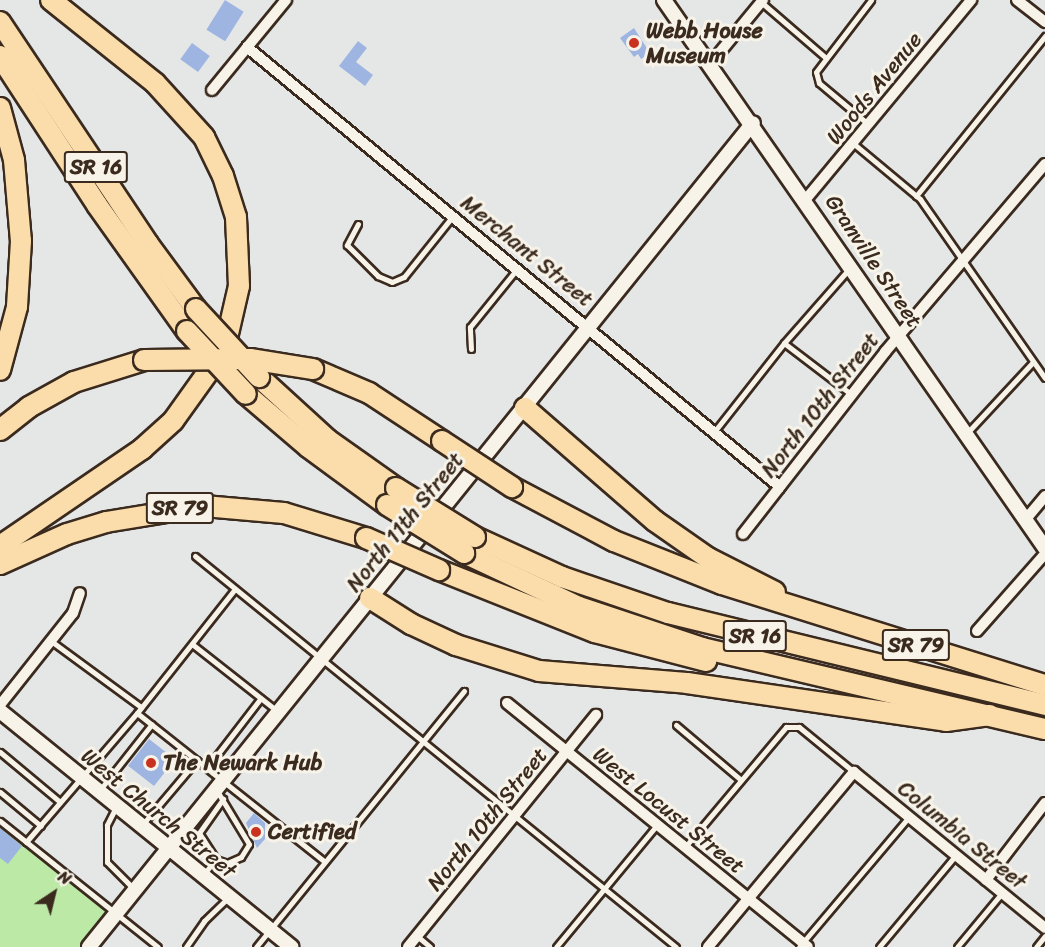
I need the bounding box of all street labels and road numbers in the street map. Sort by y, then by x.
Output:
street label: Woods Avenue [821,26,927,150]
road number: SR 16 [63,149,129,185]
street label: Merchant Street [455,189,599,313]
street label: Granville Street [820,189,928,333]
street label: North 10th Street [755,327,885,483]
street label: North 11th Street [341,447,469,597]
road number: SR 79 [146,490,214,526]
road number: SR 16 [722,618,788,654]
road number: SR 79 [882,627,950,663]
street label: West Locust Street [588,741,750,879]
street label: West Church Street [76,742,242,884]
street label: North 10th Street [421,742,553,896]
street label: Columbia Street [892,775,1032,895]

